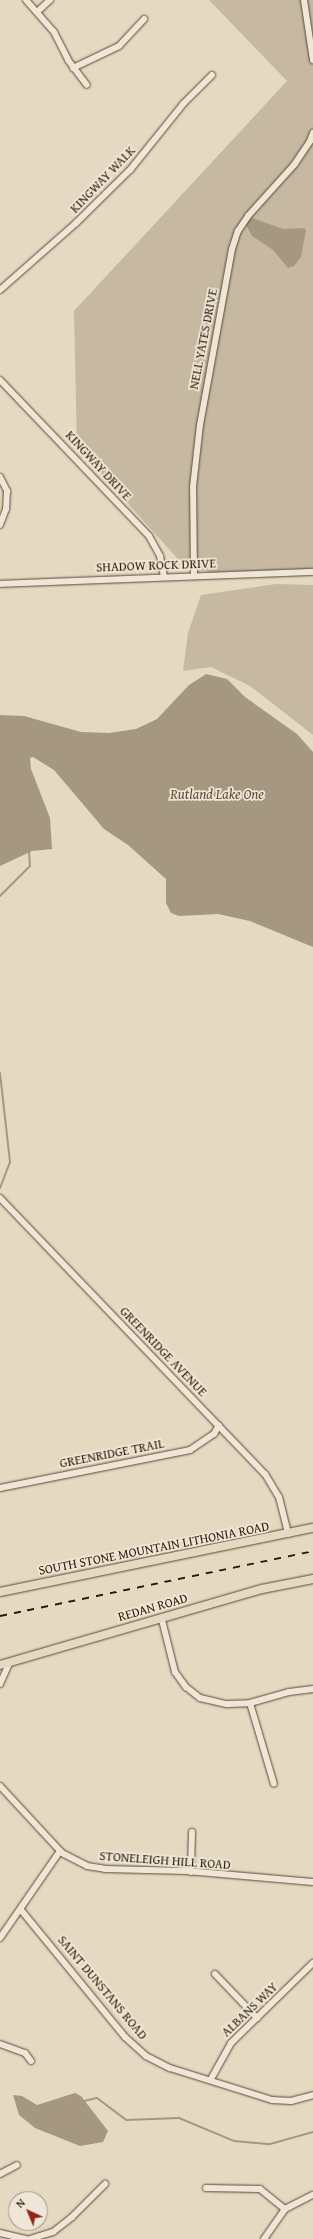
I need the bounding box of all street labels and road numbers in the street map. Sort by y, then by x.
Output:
street label: KINGWAY WALK [67,143,139,217]
street label: NELL YATES DRIVE [187,287,221,391]
street label: KINGWAY DRIVE [62,428,134,504]
street label: SHADOW ROCK DRIVE [96,556,216,576]
street label: GREENRIDGE AVENUE [116,1304,210,1400]
street label: GREENRIDGE TRAIL [58,1436,166,1472]
street label: SOUTH STONE MOUNTAIN LITHONIA ROAD [37,1519,271,1579]
street label: REDAN ROAD [116,1591,190,1625]
street label: STONELEIGH HILL ROAD [99,1849,231,1873]
street label: SAINT DUNSTANS ROAD [54,1933,150,2043]
street label: ALBANS WAY [219,1979,281,2041]

